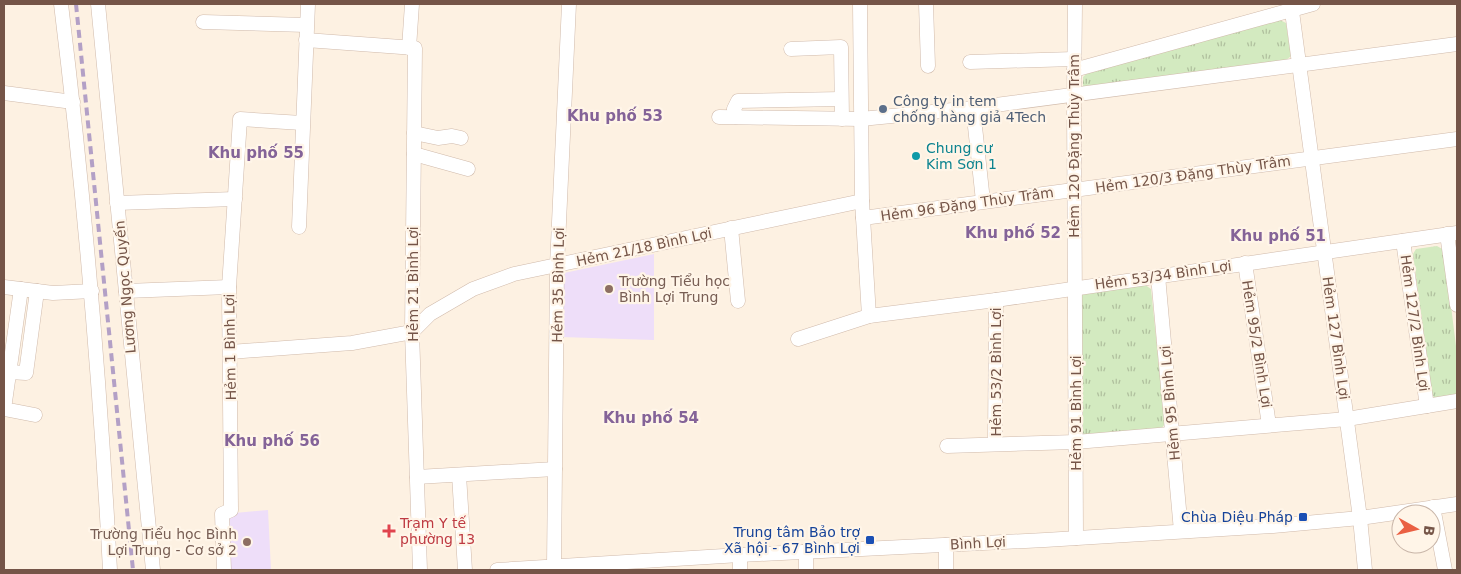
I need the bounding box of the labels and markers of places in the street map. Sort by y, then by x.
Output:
place label: Công ty in tem chống hàng giả 4Tech [893,93,1046,125]
marker: Công ty in tem chống hàng giả 4Tech [877,103,889,115]
place label: Chung cư Kim Sơn 1 [926,140,997,172]
marker: Chung cư Kim Sơn 1 [910,150,922,162]
place label: Trường Tiểu học Bình Lợi Trung [618,273,730,305]
marker: Trường Tiểu học Bình Lợi Trung [603,283,615,295]
place label: Chùa Diệu Pháp [1181,509,1293,525]
marker: Chùa Diệu Pháp [1297,511,1309,523]
place label: Trạm Y tế phường 13 [399,515,475,547]
marker: Trạm Y tế phường 13 [382,524,396,538]
place label: Trung tâm Bảo trợ Xã hội - 67 Bình Lợi [724,524,860,556]
place label: Trường Tiểu học Bình Lợi Trung - Cơ sở 2 [89,526,237,558]
marker: Trung tâm Bảo trợ Xã hội - 67 Bình Lợi [864,534,876,546]
marker: Trường Tiểu học Bình Lợi Trung - Cơ sở 2 [241,536,253,548]

